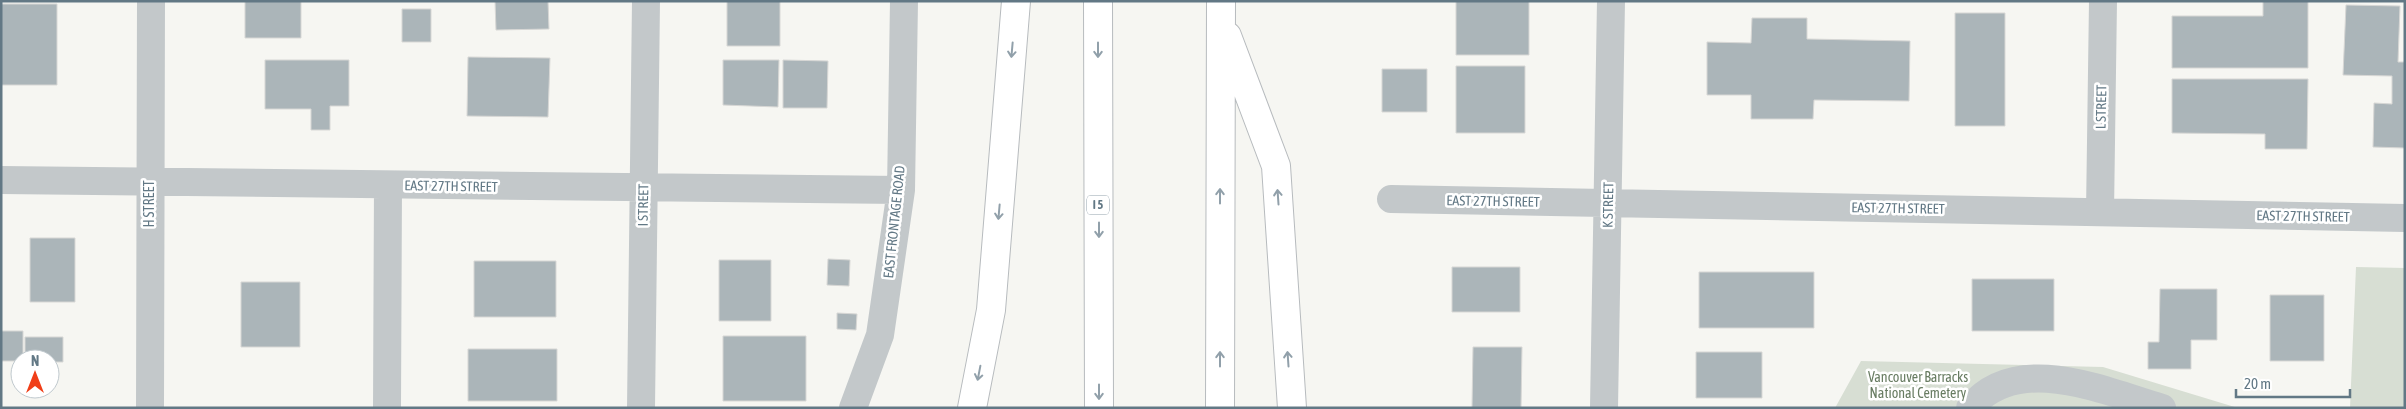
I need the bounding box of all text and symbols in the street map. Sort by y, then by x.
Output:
one-way arrow [1007,42,1017,58]
one-way arrow [1093,42,1103,58]
street label: L STREET [2093,85,2109,129]
street label: EAST FRONTAGE ROAD [880,165,908,279]
street label: EAST 27TH STREET [404,177,498,195]
street label: H STREET [141,180,157,228]
street label: K STREET [1600,182,1616,228]
street label: I STREET [635,184,651,226]
one-way arrow [1215,189,1225,205]
one-way arrow [1273,189,1282,205]
street label: EAST 27TH STREET [1446,192,1540,210]
road number: I 5 [1087,196,1109,214]
street label: EAST 27TH STREET [1851,199,1945,217]
one-way arrow [995,204,1004,220]
street label: EAST 27TH STREET [2256,207,2350,225]
one-way arrow [1094,222,1104,238]
north arrow [10,349,60,399]
one-way arrow [1215,351,1225,368]
one-way arrow [1284,351,1293,367]
text: N [31,353,39,369]
one-way arrow [974,364,983,380]
scale bar [2236,366,2350,398]
park label: Vancouver Barracks National Cemetery [1868,369,1968,401]
text: 20 m [2244,375,2271,392]
one-way arrow [1094,384,1104,400]

